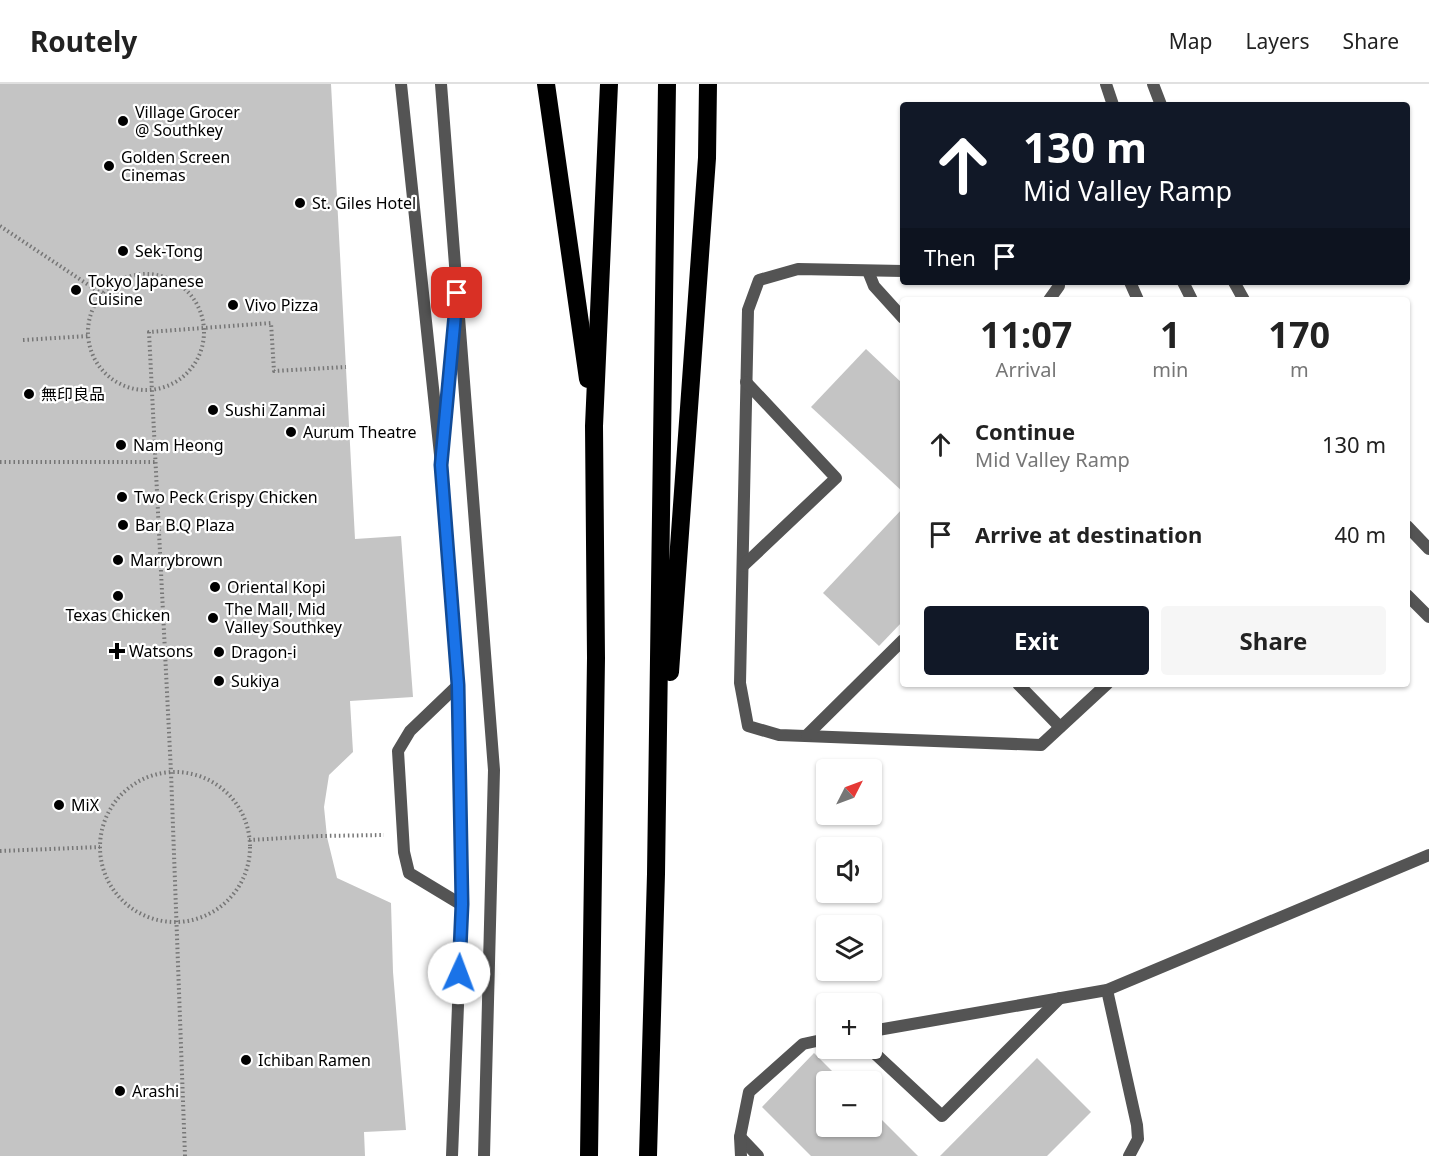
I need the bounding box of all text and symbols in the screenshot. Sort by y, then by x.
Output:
text: Routely [30,22,137,60]
text: Map [1169,27,1213,55]
text: Layers [1246,27,1310,55]
text: Share [1343,27,1399,55]
place label: Village Grocer @ Southkey [135,101,240,141]
marker: Village Grocer @ Southkey [116,114,130,128]
text: 130 m [1023,118,1147,175]
icon: ahead [924,126,1002,204]
place label: Golden Screen Cinemas [121,146,230,186]
marker: Golden Screen Cinemas [102,159,116,173]
text: Mid Valley Ramp [1023,172,1232,209]
place label: St. Giles Hotel [312,192,416,214]
marker: St. Giles Hotel [293,196,307,210]
place label: Sek-Tong [135,240,203,262]
icon: arrive [988,240,1021,273]
text: Then [924,242,976,272]
marker: Sek-Tong [116,244,130,258]
pin [431,267,482,318]
place label: Tokyo Japanese Cuisine [88,270,204,310]
icon: arrive [440,276,473,309]
marker: Tokyo Japanese Cuisine [69,283,83,297]
place label: Vivo Pizza [245,294,319,316]
marker: Vivo Pizza [226,298,240,312]
text: 11:07 [980,310,1072,359]
text: 1 [1160,310,1181,359]
text: 170 [1268,310,1330,359]
text: Arrival [996,356,1057,383]
text: min [1152,356,1188,383]
text: m [1290,356,1309,383]
place label: 無印良品 [41,383,105,405]
marker: 無印良品 [22,387,36,401]
place label: Sushi Zanmai [225,399,326,421]
marker: Sushi Zanmai [206,403,220,417]
text: Continue [975,416,1075,446]
place label: Aurum Theatre [303,421,417,443]
marker: Aurum Theatre [284,425,298,439]
icon: ahead [924,428,957,461]
text: 130 m [1322,429,1386,459]
place label: Nam Heong [133,434,224,456]
marker: Nam Heong [114,438,128,452]
text: Mid Valley Ramp [975,446,1130,473]
place label: Two Peck Crispy Chicken [134,486,318,508]
marker: Two Peck Crispy Chicken [115,490,129,504]
place label: Bar B.Q Plaza [135,514,235,536]
marker: Bar B.Q Plaza [116,518,130,532]
icon: arrive [924,518,957,551]
text: Arrive at destination [975,519,1202,549]
text: 40 m [1335,519,1386,549]
place label: Marrybrown [130,549,223,571]
marker: Marrybrown [111,553,125,567]
place label: Oriental Kopi [227,576,326,598]
marker: Oriental Kopi [208,580,222,594]
marker: Texas Chicken [111,589,125,603]
place label: The Mall, Mid Valley Southkey [225,598,343,638]
place label: Texas Chicken [65,604,171,626]
button: Exit [924,606,1149,675]
button: Share [1161,606,1386,675]
marker: The Mall, Mid Valley Southkey [206,611,220,625]
place label: Watsons [129,640,193,662]
place label: Dragon-i [231,641,297,663]
marker: Watsons [110,644,124,658]
marker: Dragon-i [212,645,226,659]
place label: Sukiya [231,670,279,692]
marker: Sukiya [212,674,226,688]
north arrow [816,759,882,825]
map controls [816,759,882,1137]
place label: MiX [71,794,100,816]
marker: MiX [52,798,66,812]
button: sound [816,837,882,903]
button: layers [816,915,882,981]
position arrow [427,941,491,1005]
button: + [816,993,882,1059]
place label: Ichiban Ramen [258,1049,371,1071]
marker: Ichiban Ramen [239,1053,253,1067]
button: − [816,1071,882,1137]
place label: Arashi [132,1080,179,1102]
marker: Arashi [113,1084,127,1098]

